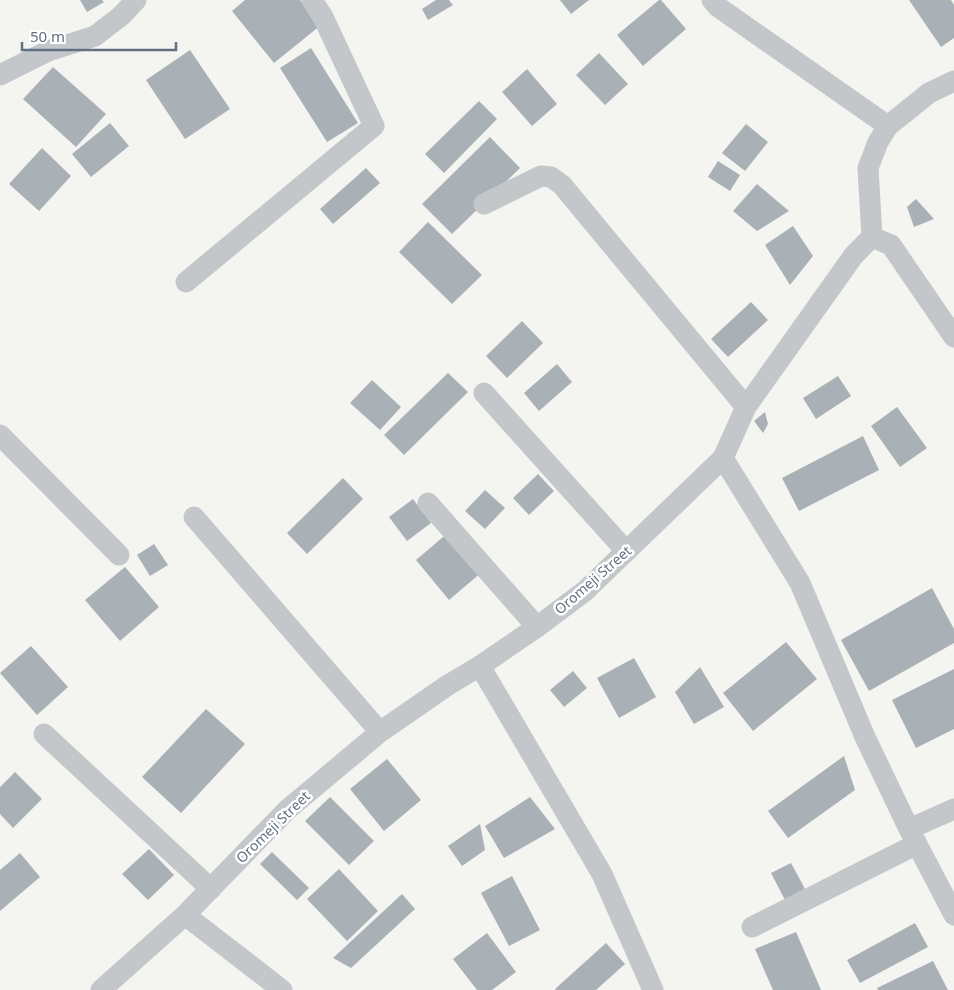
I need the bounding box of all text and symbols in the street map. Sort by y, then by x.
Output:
scale bar [22,20,176,52]
text: 50 m [30,26,65,46]
street label: Oromeji Street [550,541,635,618]
street label: Oromeji Street [232,787,314,867]

